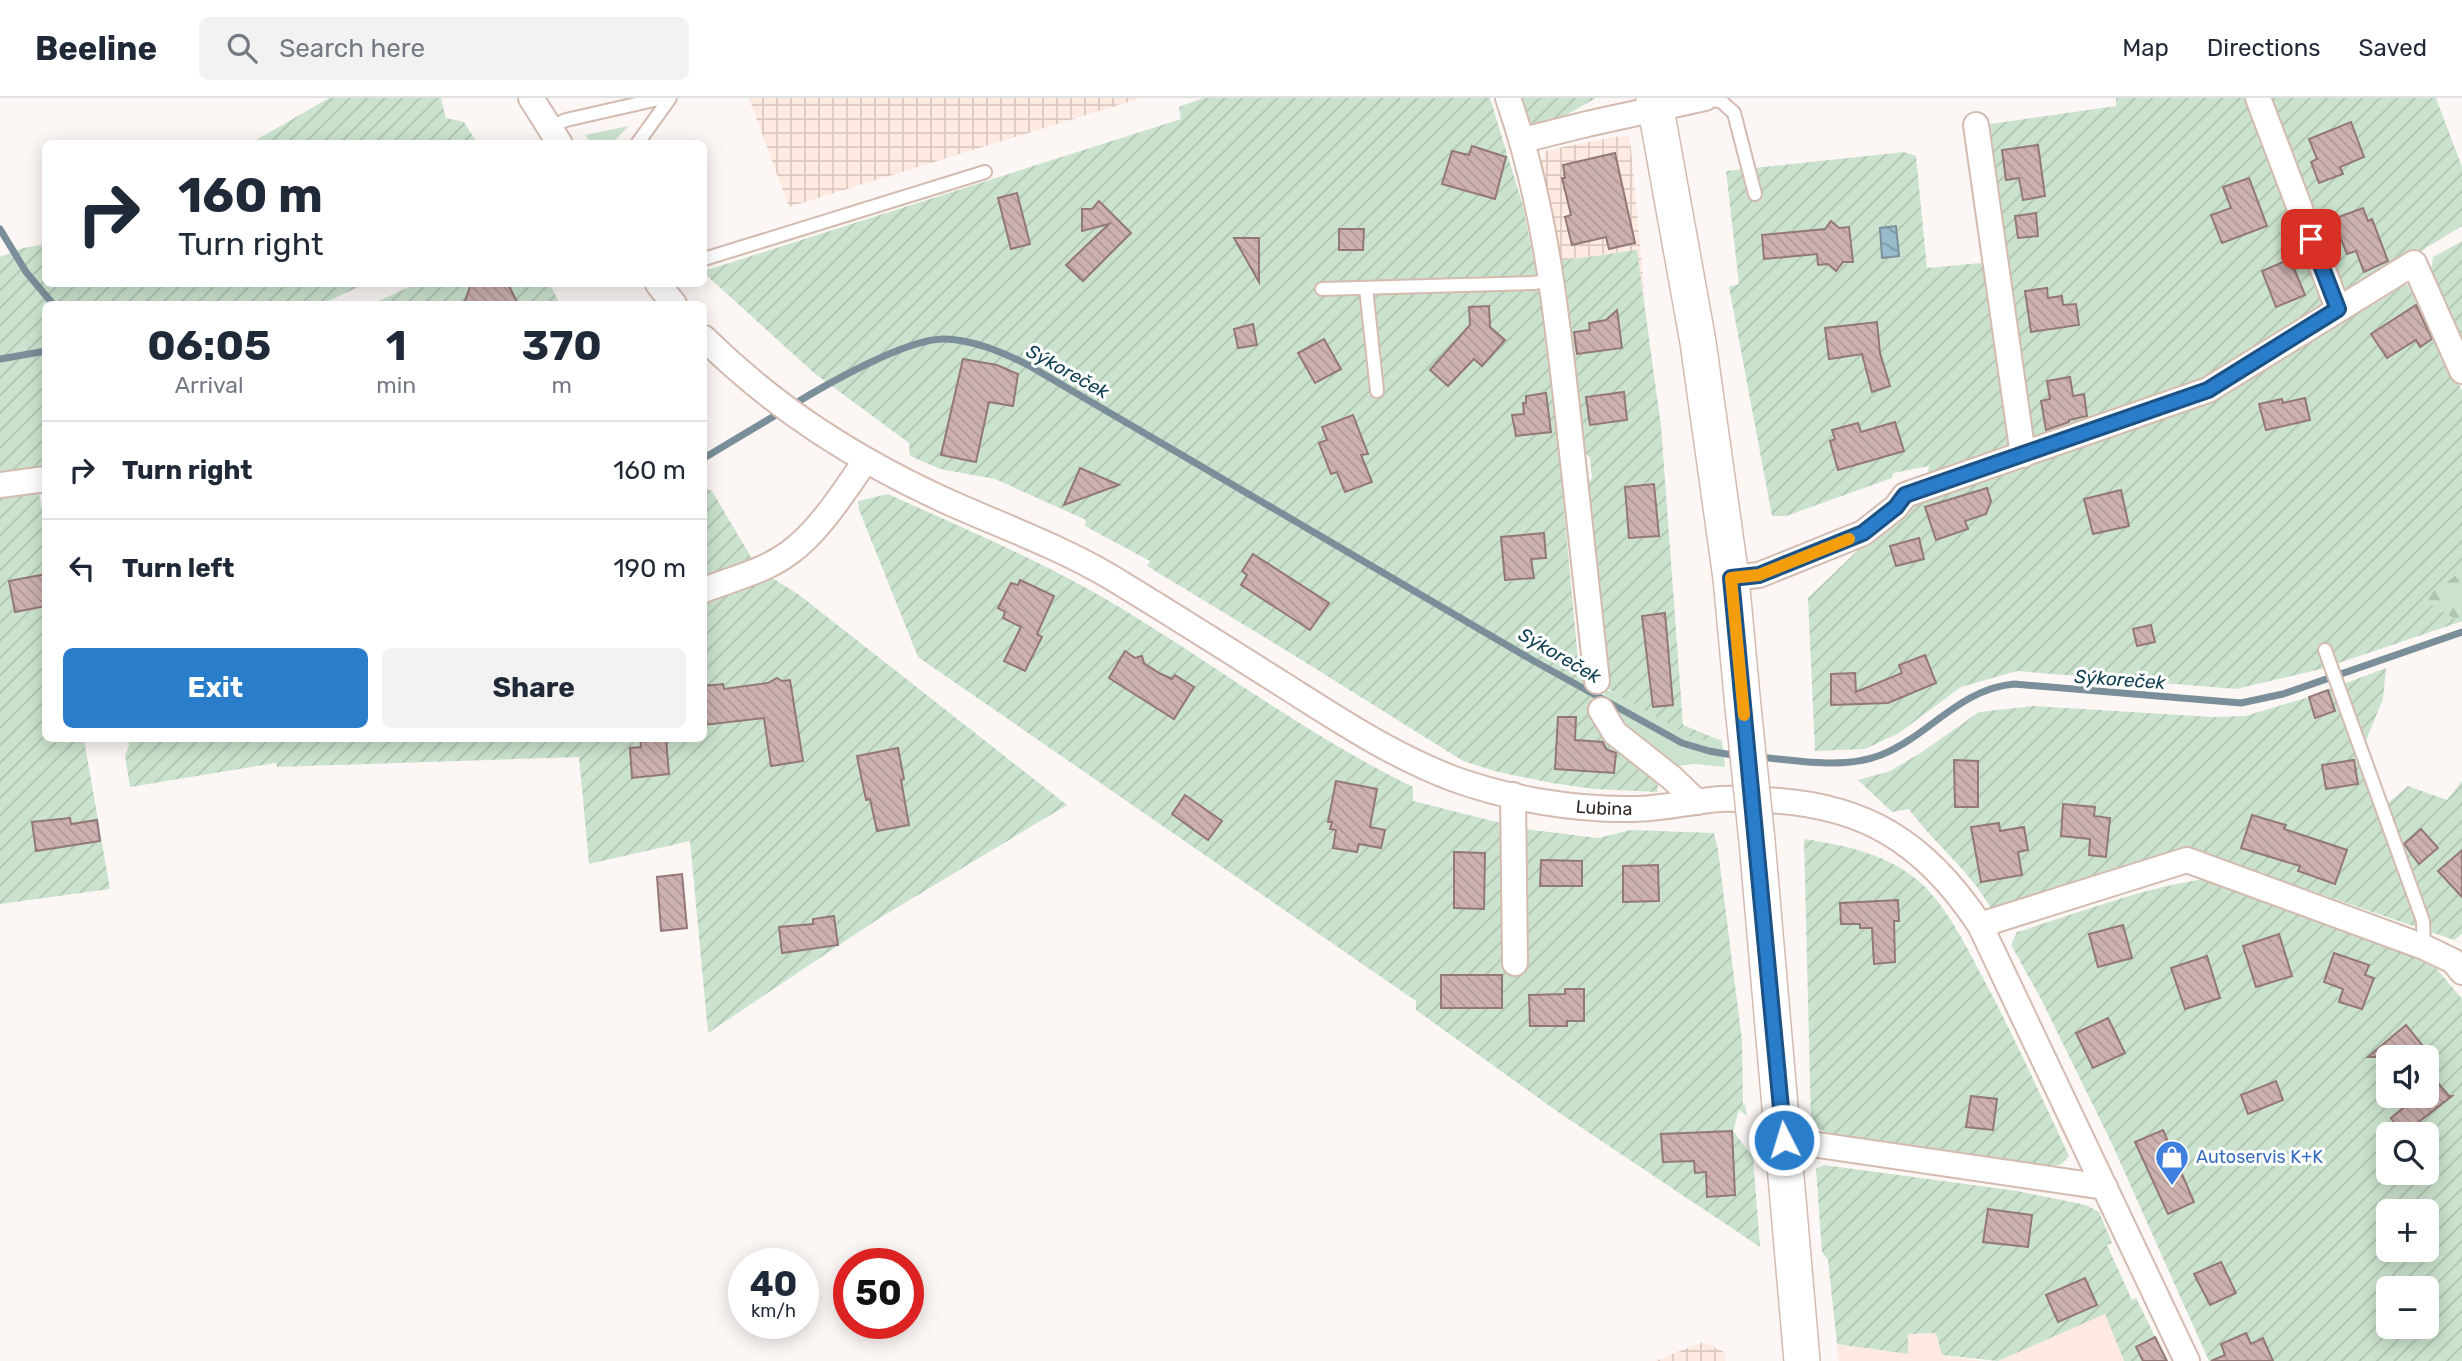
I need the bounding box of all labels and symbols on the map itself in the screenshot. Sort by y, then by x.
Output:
pin [2281,209,2341,269]
water label: Sýkoreček [1022,339,1113,404]
water label: Sýkoreček [1515,623,1605,688]
water label: Sýkoreček [2074,665,2166,694]
street label: Lubina [1575,795,1632,820]
position arrow [1747,1103,1821,1177]
shop icon: Autoservis K+K [2153,1138,2191,1187]
place label: Autoservis K+K [2196,1146,2323,1168]
speed limit sign: 50 [833,1248,924,1339]

